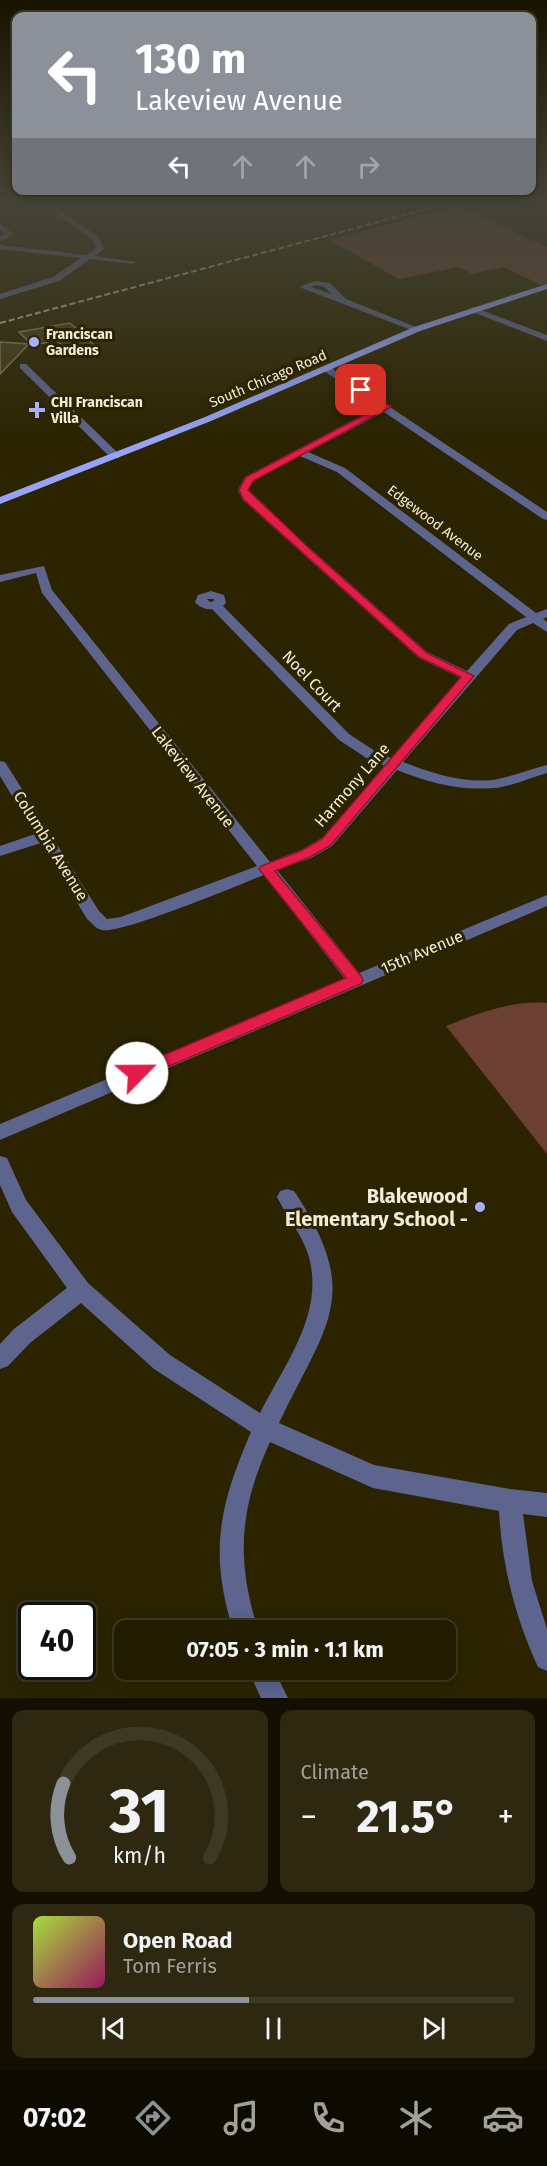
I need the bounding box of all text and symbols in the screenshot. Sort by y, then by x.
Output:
text: 130 m [135,34,246,84]
icon: left [36,36,114,114]
text: Lakeview Avenue [135,85,343,117]
icon: left [163,150,196,183]
icon: ahead [226,150,259,183]
icon: ahead [289,150,322,183]
icon: right [352,150,385,183]
place label: Franciscan Gardens [46,326,113,359]
marker: Franciscan Gardens [27,335,41,349]
street label: South Chicago Road [207,347,329,411]
pin [335,364,386,415]
icon: arrive [344,373,377,406]
place label: CHI Franciscan Villa [50,394,143,427]
marker: CHI Franciscan Villa [28,401,46,419]
street label: Edgewood Avenue [384,482,486,564]
street label: Noel Court [278,647,346,716]
street label: Lakeview Avenue [148,723,238,831]
street label: Harmony Lane [310,739,394,831]
street label: Columbia Avenue [10,788,92,904]
street label: 15th Avenue [378,926,466,978]
position arrow [105,1041,169,1105]
place label: Blakewood Elementary School - [285,1184,468,1231]
marker: Blakewood Elementary School - [473,1200,487,1214]
speed limit sign: 40 [18,1602,96,1680]
text: 07:05 · 3 min · 1.1 km [186,1636,384,1663]
text: Climate [301,1760,369,1784]
text: 31 [109,1774,170,1849]
text: 21.5° [357,1790,458,1844]
text: − [301,1797,317,1837]
text: + [498,1797,514,1837]
text: km/h [113,1843,166,1869]
text: Open Road [123,1927,233,1954]
text: Tom Ferris [123,1954,217,1978]
icon: previous [97,2012,130,2045]
icon: pause [257,2012,290,2045]
icon: next [417,2012,450,2045]
icon: directions [132,2097,174,2139]
icon: music [220,2097,262,2139]
icon: phone [307,2097,349,2139]
icon: climate [395,2097,437,2139]
icon: car [482,2097,524,2139]
text: 07:02 [23,2102,87,2134]

